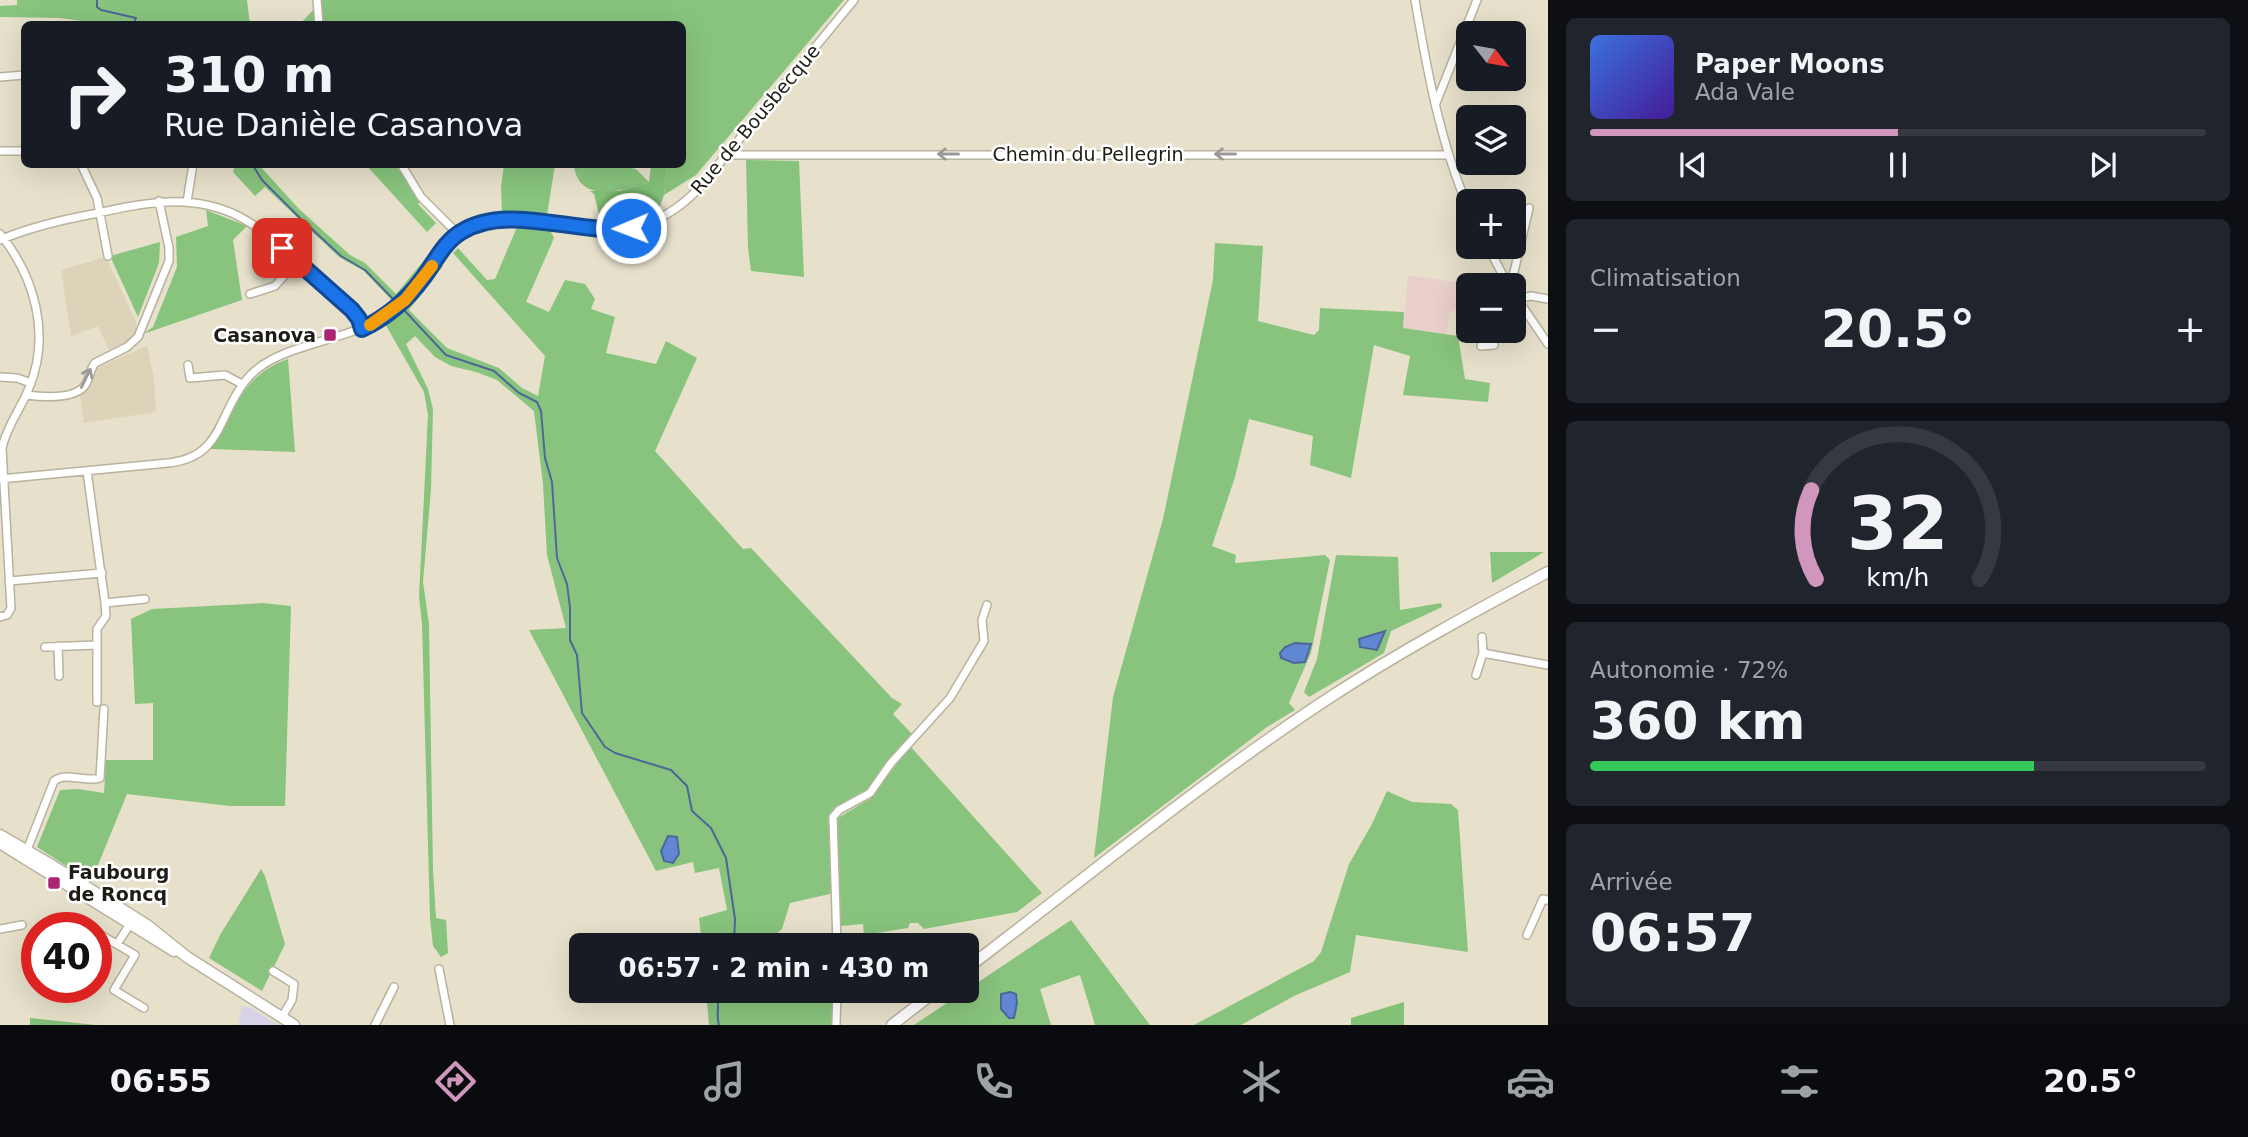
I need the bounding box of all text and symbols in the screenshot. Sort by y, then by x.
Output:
north arrow [1456,21,1526,91]
map controls [1456,21,1526,343]
street label: Rue de Bousbecque [686,40,824,198]
text: 310 m [164,47,334,104]
icon: right [49,49,140,140]
text: Paper Moons [1695,49,1885,79]
text: Ada Vale [1695,79,1795,105]
button: layers [1456,105,1526,175]
text: Rue Danièle Casanova [164,106,523,144]
street label: Chemin du Pellegrin [993,143,1183,165]
icon: previous [1674,146,1712,184]
icon: pause [1879,146,1917,184]
icon: next [2084,146,2122,184]
one-way arrow [937,147,960,161]
one-way arrow [1214,147,1237,161]
button: + [1456,189,1526,259]
position arrow [594,191,668,265]
pin [252,218,312,278]
icon: arrive [263,229,301,267]
text: Climatisation [1590,265,1741,291]
button: − [1456,273,1526,343]
text: 20.5° [1821,299,1975,359]
text: − [1590,307,1622,351]
text: + [2174,307,2206,351]
place label: Casanova [213,324,316,346]
marker: Casanova [322,327,338,343]
one-way arrow [80,368,93,389]
text: 32 [1847,481,1949,566]
text: km/h [1866,562,1930,591]
text: Autonomie · 72% [1590,657,1788,683]
text: 360 km [1590,691,1805,751]
place label: Faubourg de Roncq [68,861,169,905]
text: Arrivée [1590,869,1673,895]
marker: Faubourg de Roncq [46,875,62,891]
text: 06:57 [1590,903,1756,963]
speed limit sign: 40 [21,912,112,1003]
text: 06:57 · 2 min · 430 m [619,953,929,983]
icon: directions [431,1057,480,1106]
icon: music [700,1057,749,1106]
icon: phone [969,1057,1018,1106]
icon: climate [1237,1057,1286,1106]
icon: car [1506,1057,1555,1106]
icon: filters [1775,1057,1824,1106]
text: 06:55 [110,1062,212,1100]
text: 20.5° [2043,1062,2138,1100]

